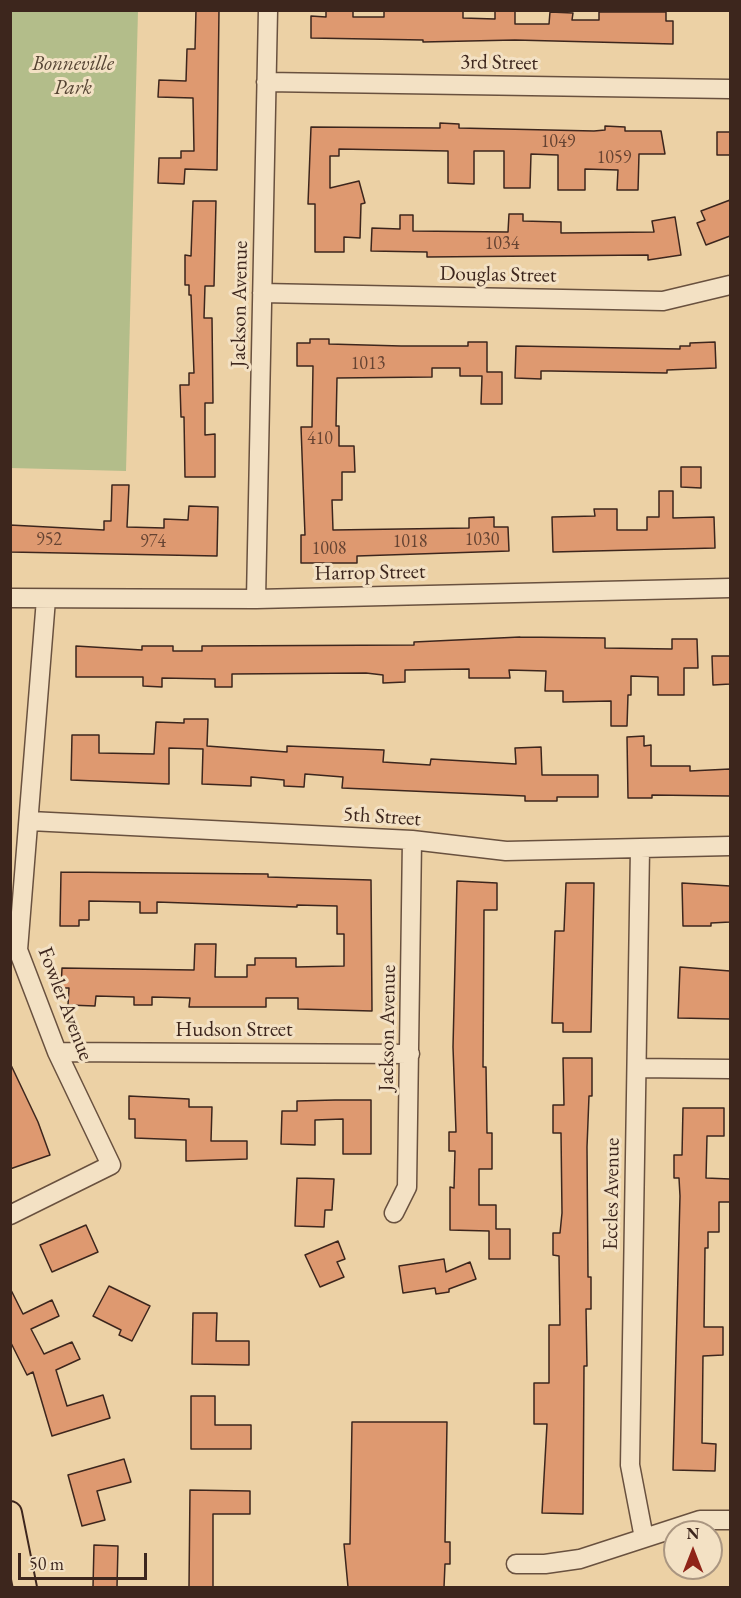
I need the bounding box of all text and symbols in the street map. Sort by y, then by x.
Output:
street label: 3rd Street [460,50,538,76]
park label: Bonneville Park [32,51,114,101]
house number: 1049 [541,131,575,153]
house number: 1059 [597,147,631,169]
house number: 1034 [485,233,519,255]
street label: Jackson Avenue [226,240,254,368]
street label: Douglas Street [439,261,557,289]
house number: 1013 [351,353,385,375]
house number: 410 [307,428,333,450]
house number: 952 [36,529,62,551]
house number: 1030 [465,529,499,551]
house number: 974 [140,531,166,553]
house number: 1018 [393,531,427,553]
house number: 1008 [312,538,346,560]
street label: Harrop Street [314,559,426,587]
street label: 5th Street [342,802,422,832]
street label: Fowler Avenue [32,944,98,1064]
street label: Jackson Avenue [374,964,402,1092]
street label: Hudson Street [175,1017,293,1043]
street label: Eccles Avenue [598,1138,626,1250]
north arrow [663,1520,723,1580]
text: N [687,1523,699,1544]
scale bar [21,1541,150,1579]
text: 50 m [29,1552,64,1575]

